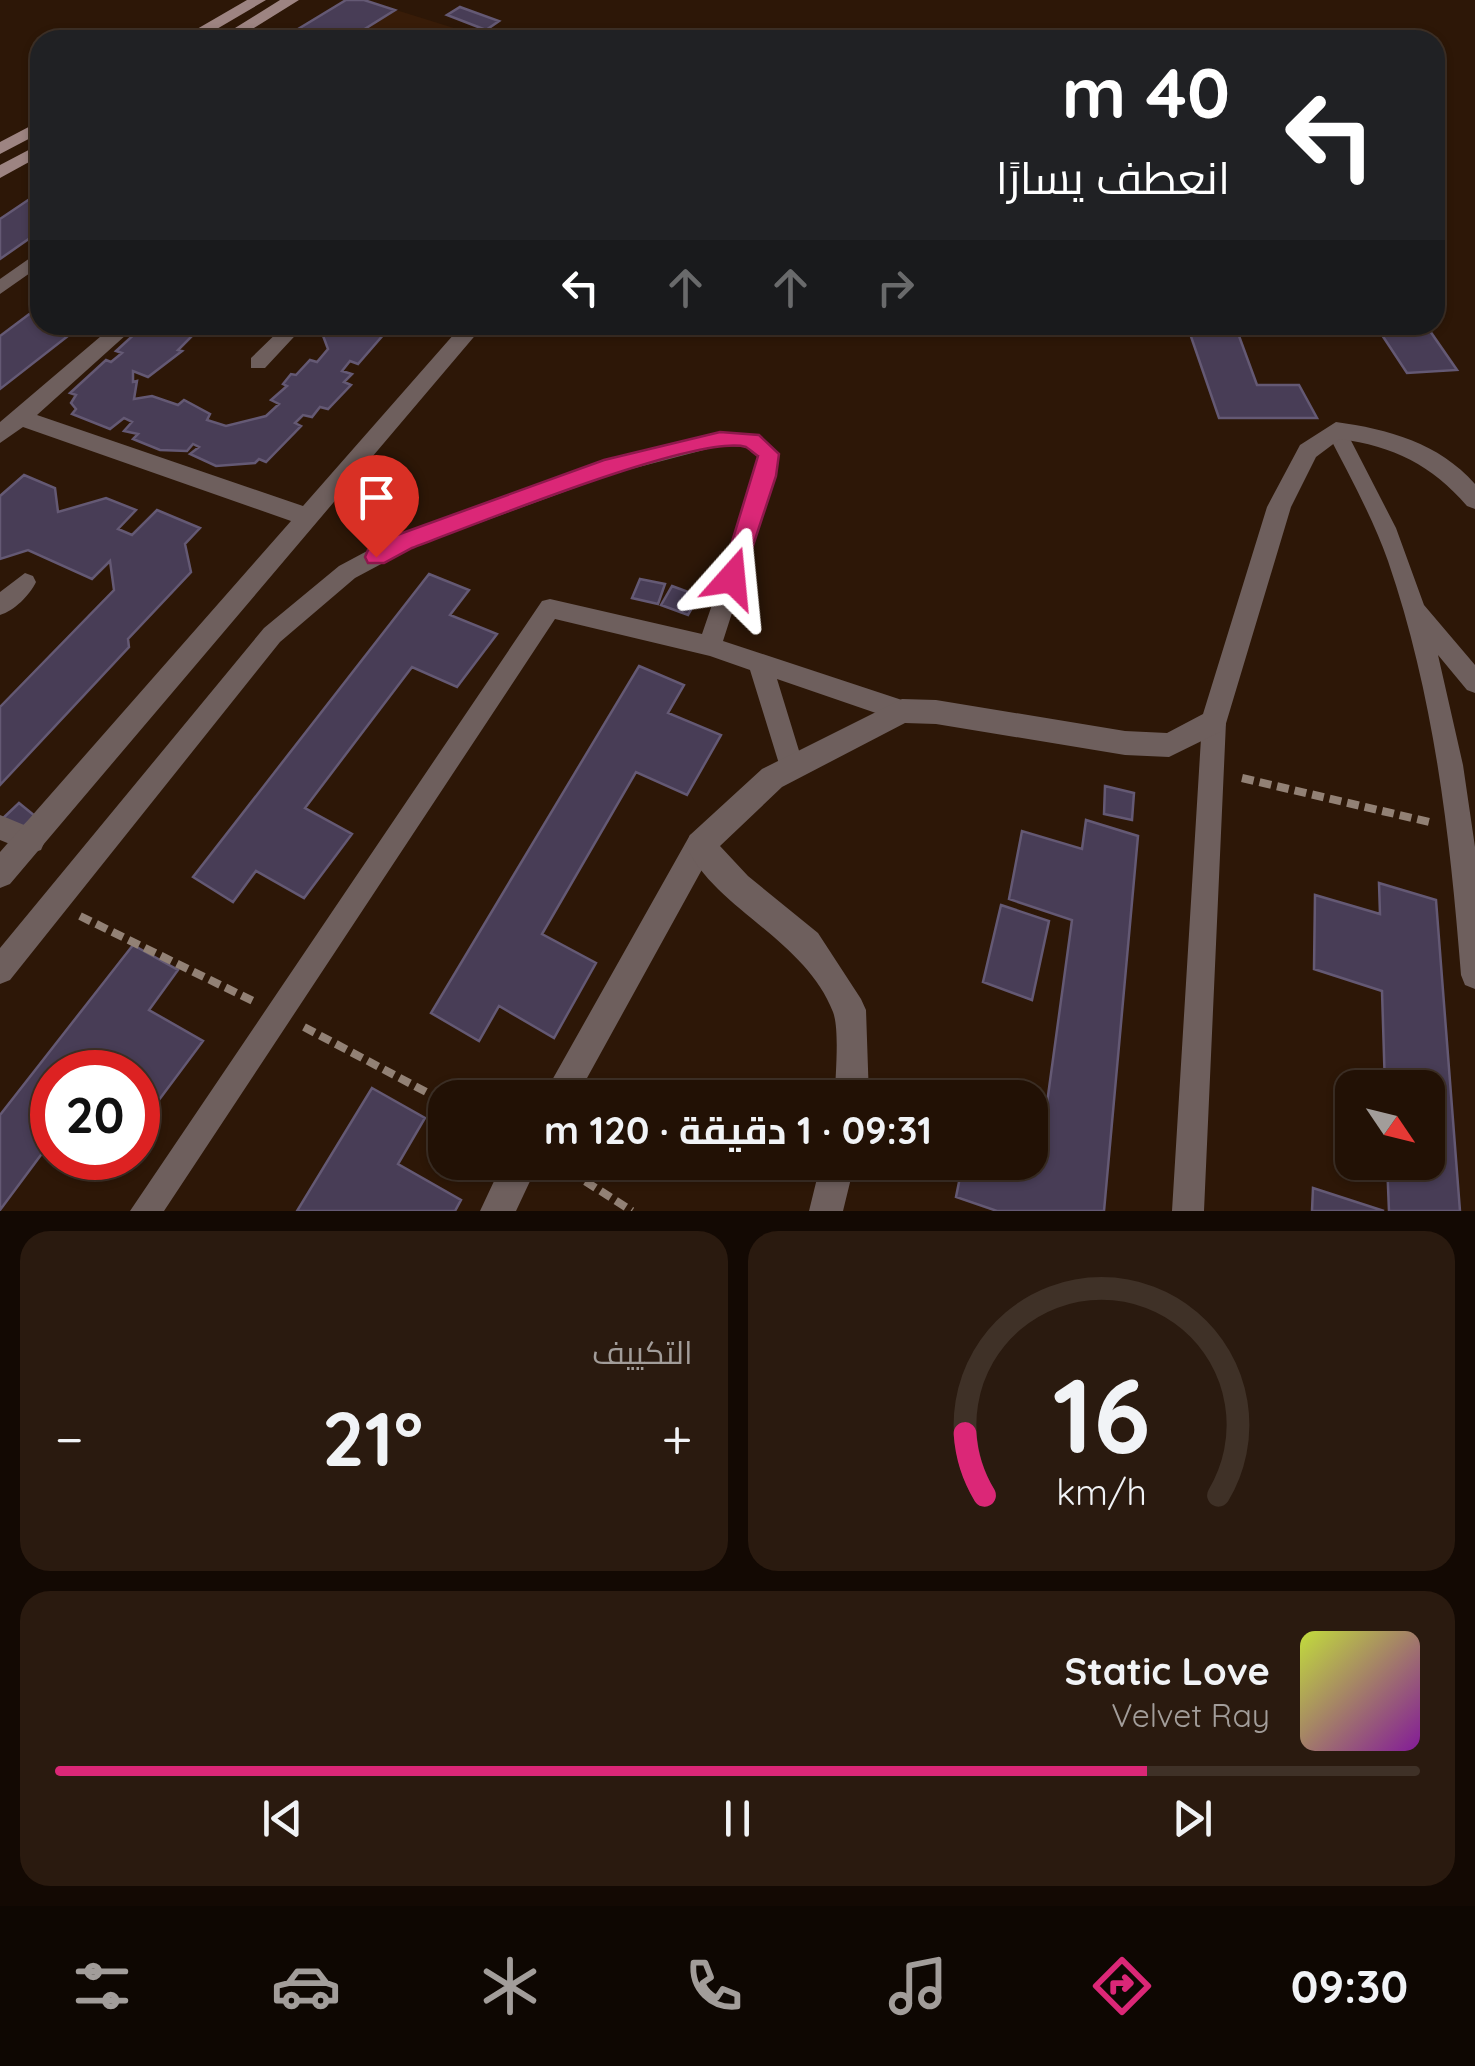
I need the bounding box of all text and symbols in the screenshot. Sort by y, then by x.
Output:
text: 40 m [1062,48,1230,136]
icon: left [1265,70,1395,200]
text: انعطف يسارًا [996,149,1230,205]
icon: left [553,260,608,315]
icon: ahead [658,260,713,315]
icon: ahead [763,260,818,315]
icon: right [868,260,923,315]
pin [334,455,419,558]
icon: arrive [349,470,404,525]
position arrow [680,526,784,630]
speed limit sign: 20 [30,1050,160,1180]
north arrow [1335,1070,1445,1180]
map controls [1335,1070,1445,1180]
text: 09:31 · 1 دقيقة · 120 m [544,1106,932,1154]
text: التكييف [592,1332,693,1372]
text: 16 [1052,1349,1150,1479]
text: 21° [322,1391,423,1485]
text: − [55,1404,84,1473]
text: + [662,1404,693,1473]
text: km/h [1056,1469,1147,1514]
text: Static Love [1065,1647,1270,1695]
text: Velvet Ray [1111,1695,1270,1735]
icon: previous [255,1791,310,1846]
icon: pause [710,1791,765,1846]
icon: next [1165,1791,1220,1846]
icon: filters [67,1951,137,2021]
icon: car [271,1951,341,2021]
icon: climate [475,1951,545,2021]
icon: phone [679,1951,749,2021]
icon: music [883,1951,953,2021]
icon: directions [1087,1951,1157,2021]
text: 09:30 [1291,1958,1408,2014]

